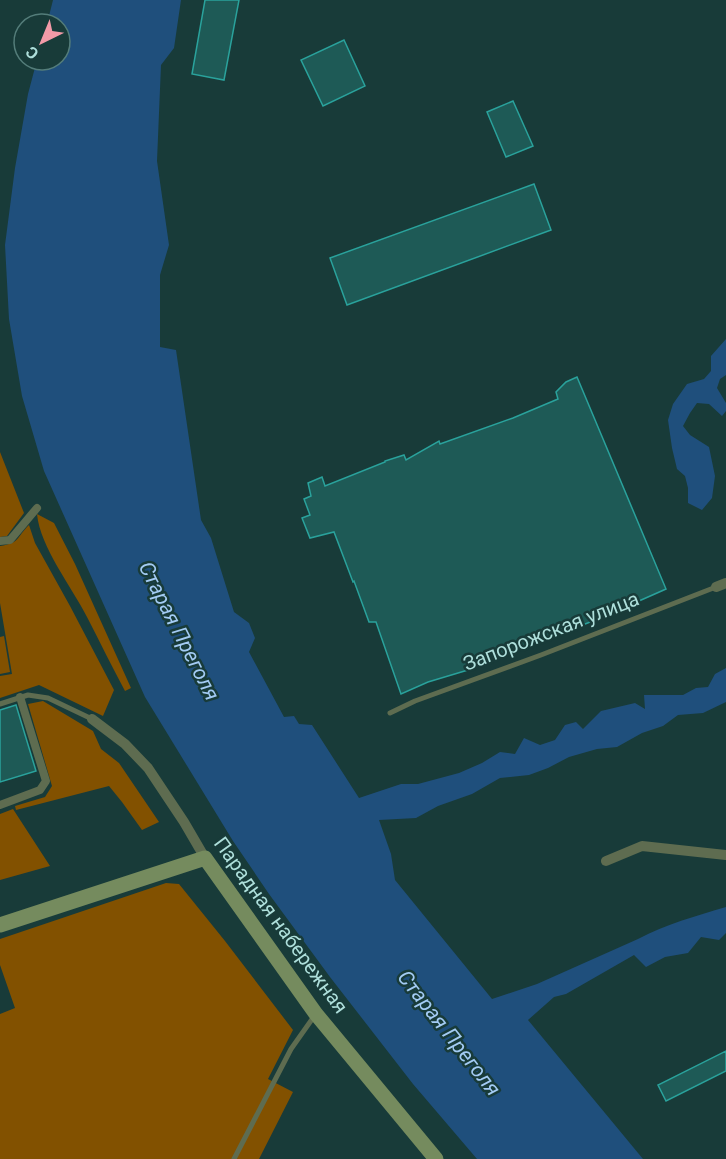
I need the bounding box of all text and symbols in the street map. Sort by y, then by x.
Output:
north arrow [12,12,72,72]
text: С [22,42,42,63]
water label: Старая Преголя [134,558,224,704]
street label: Запорожская улица [460,586,642,676]
street label: Парадная набережная [209,832,353,1018]
water label: Старая Преголя [393,966,505,1100]

